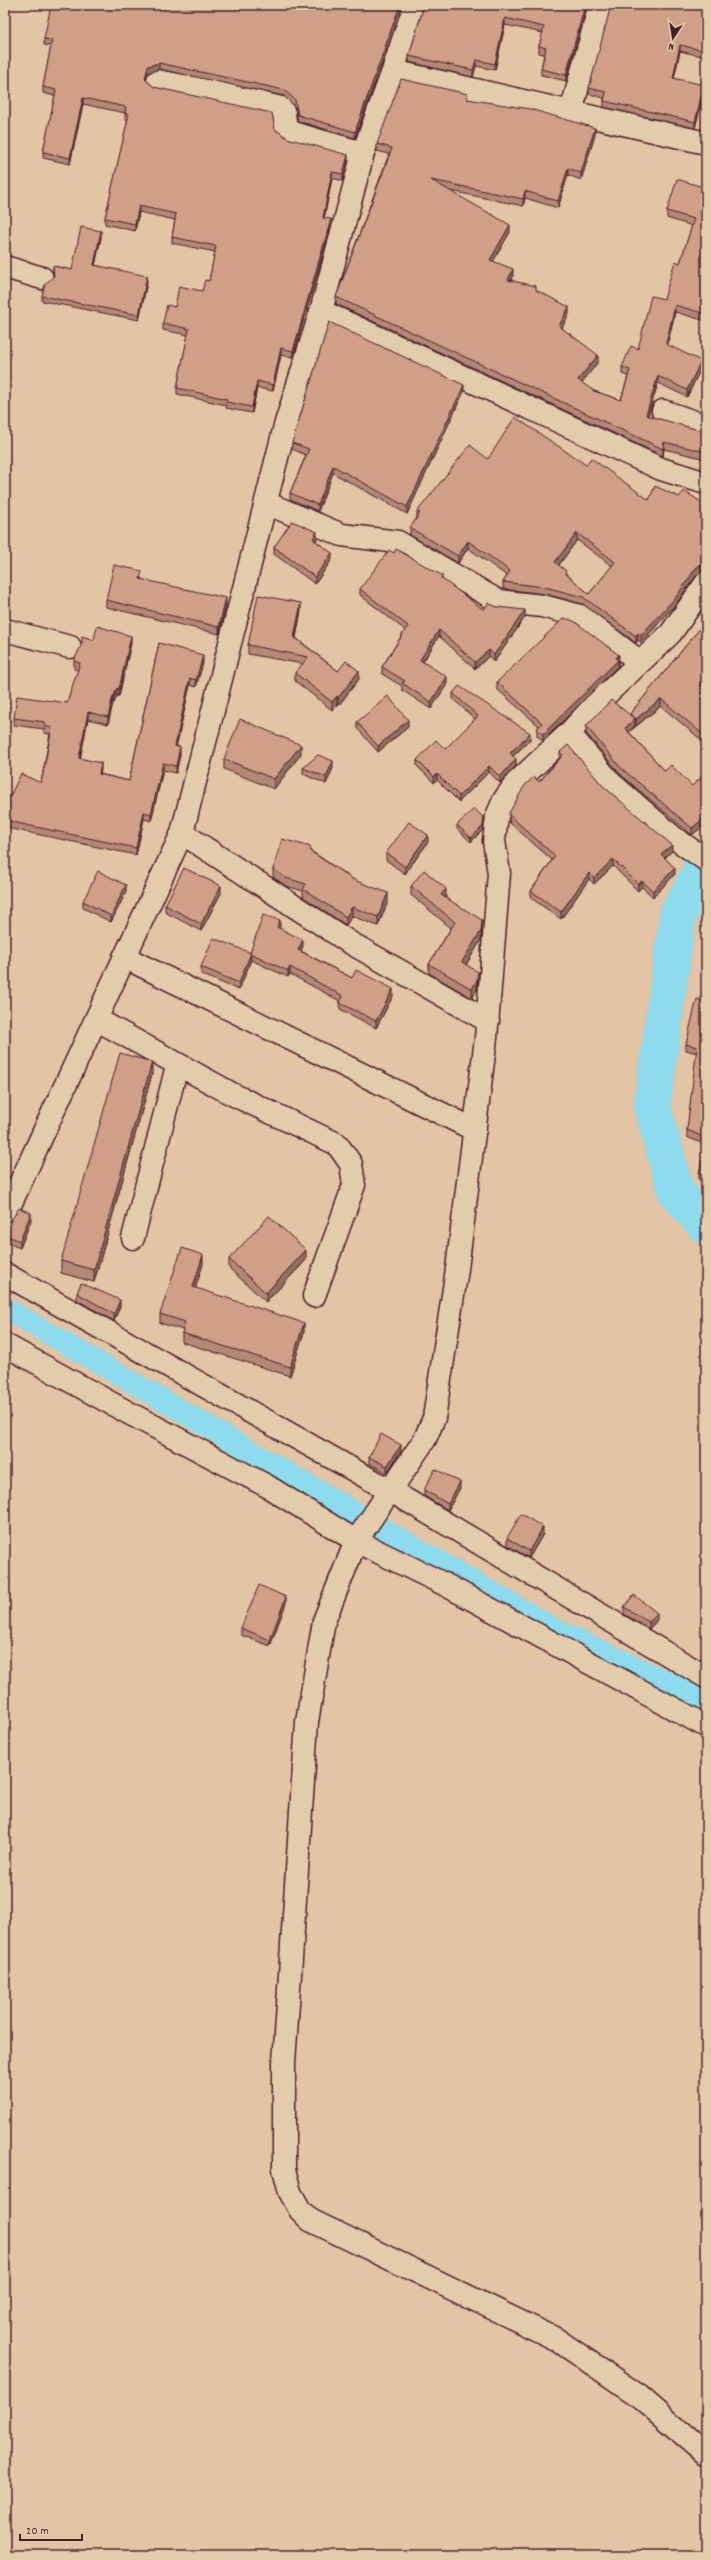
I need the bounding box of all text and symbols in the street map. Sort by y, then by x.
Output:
north arrow [653,18,693,58]
text: N [666,37,676,54]
scale bar [20,2516,82,2542]
text: 20 m [26,2523,49,2540]

